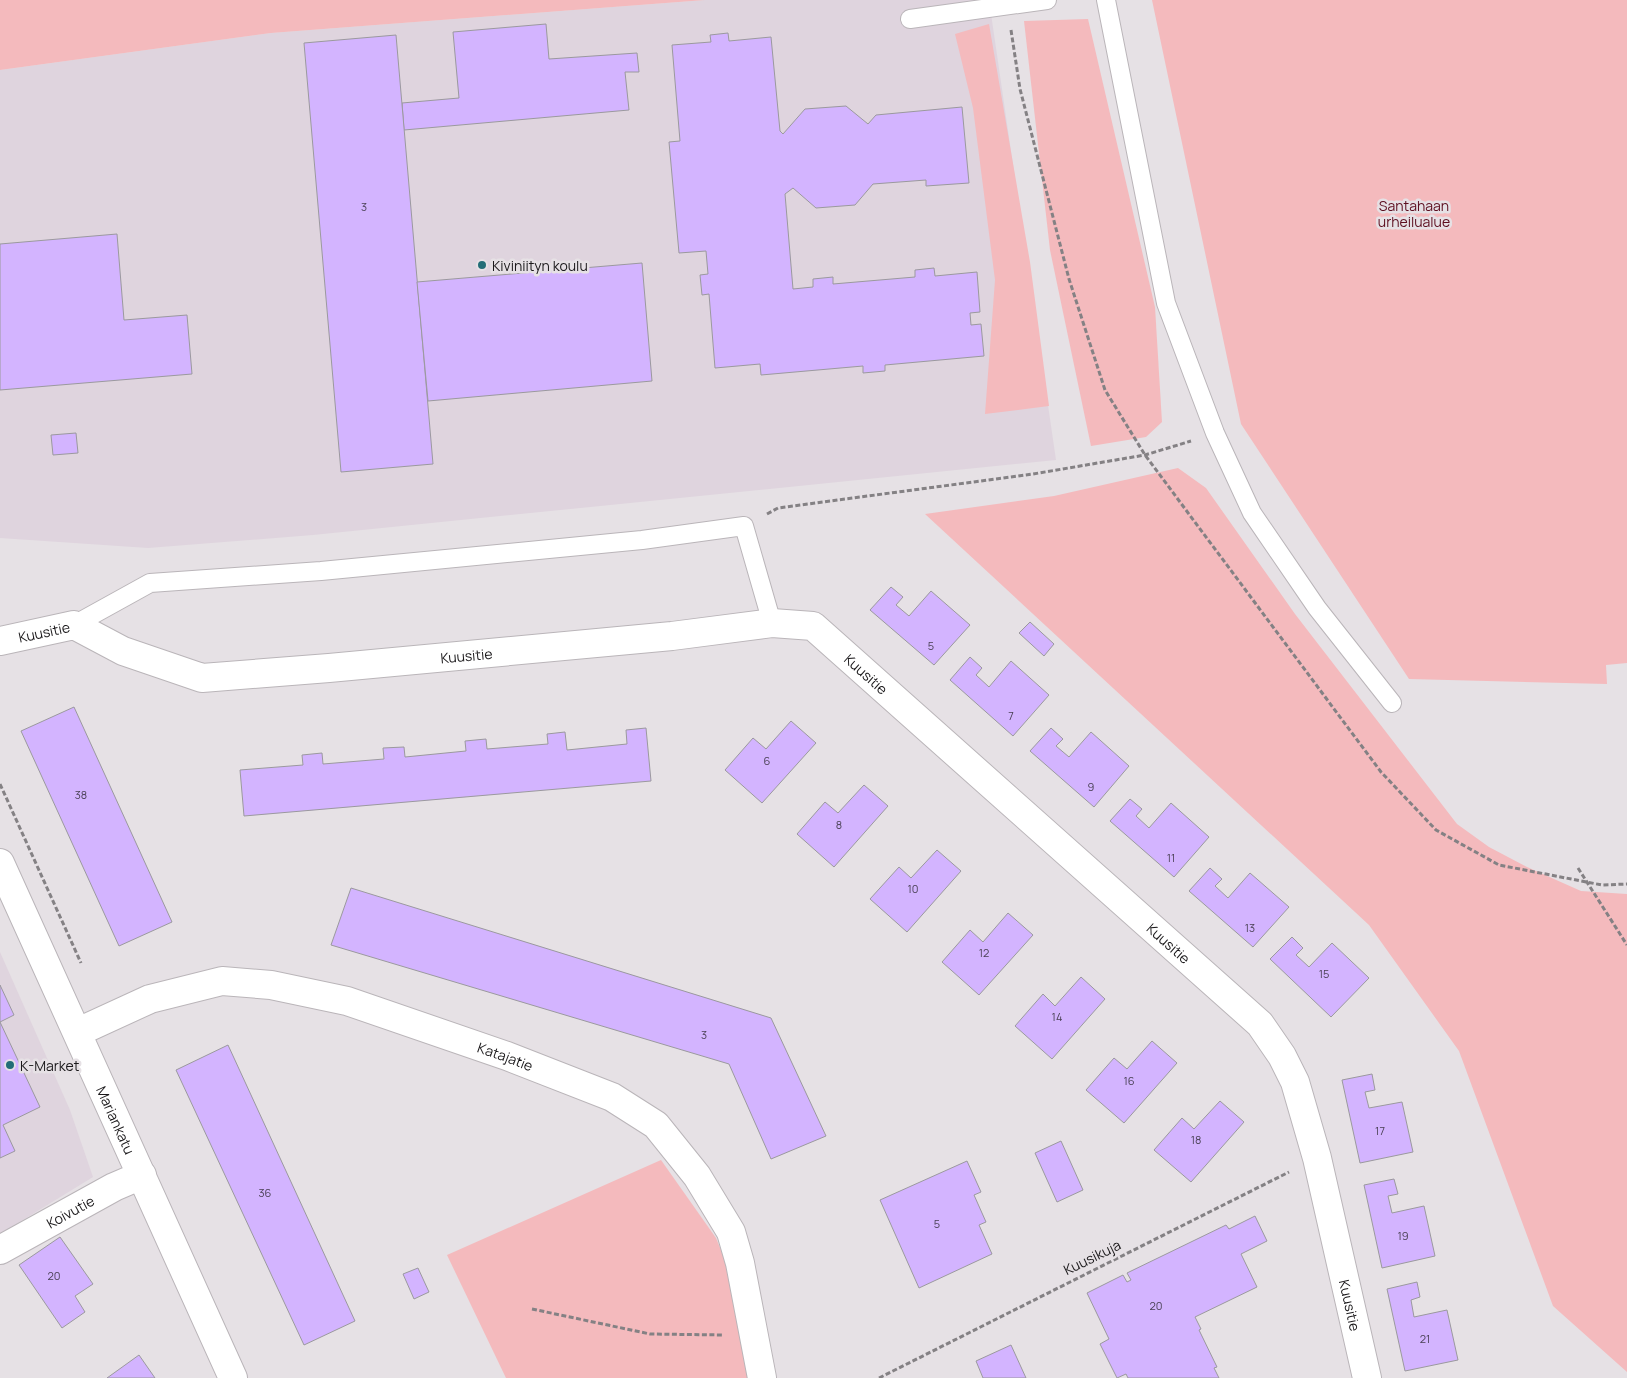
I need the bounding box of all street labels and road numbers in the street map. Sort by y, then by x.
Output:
street label: Kuusitie [16,617,72,646]
street label: Kuusitie [439,643,493,667]
street label: Kuusitie [841,649,892,698]
street label: Kuusitie [1143,918,1195,967]
street label: Katajatie [475,1037,536,1075]
street label: Mariankatu [93,1083,140,1157]
street label: Koivutie [43,1190,97,1232]
street label: Kuusikuja [1060,1235,1124,1279]
street label: Kuusitie [1335,1278,1366,1333]

